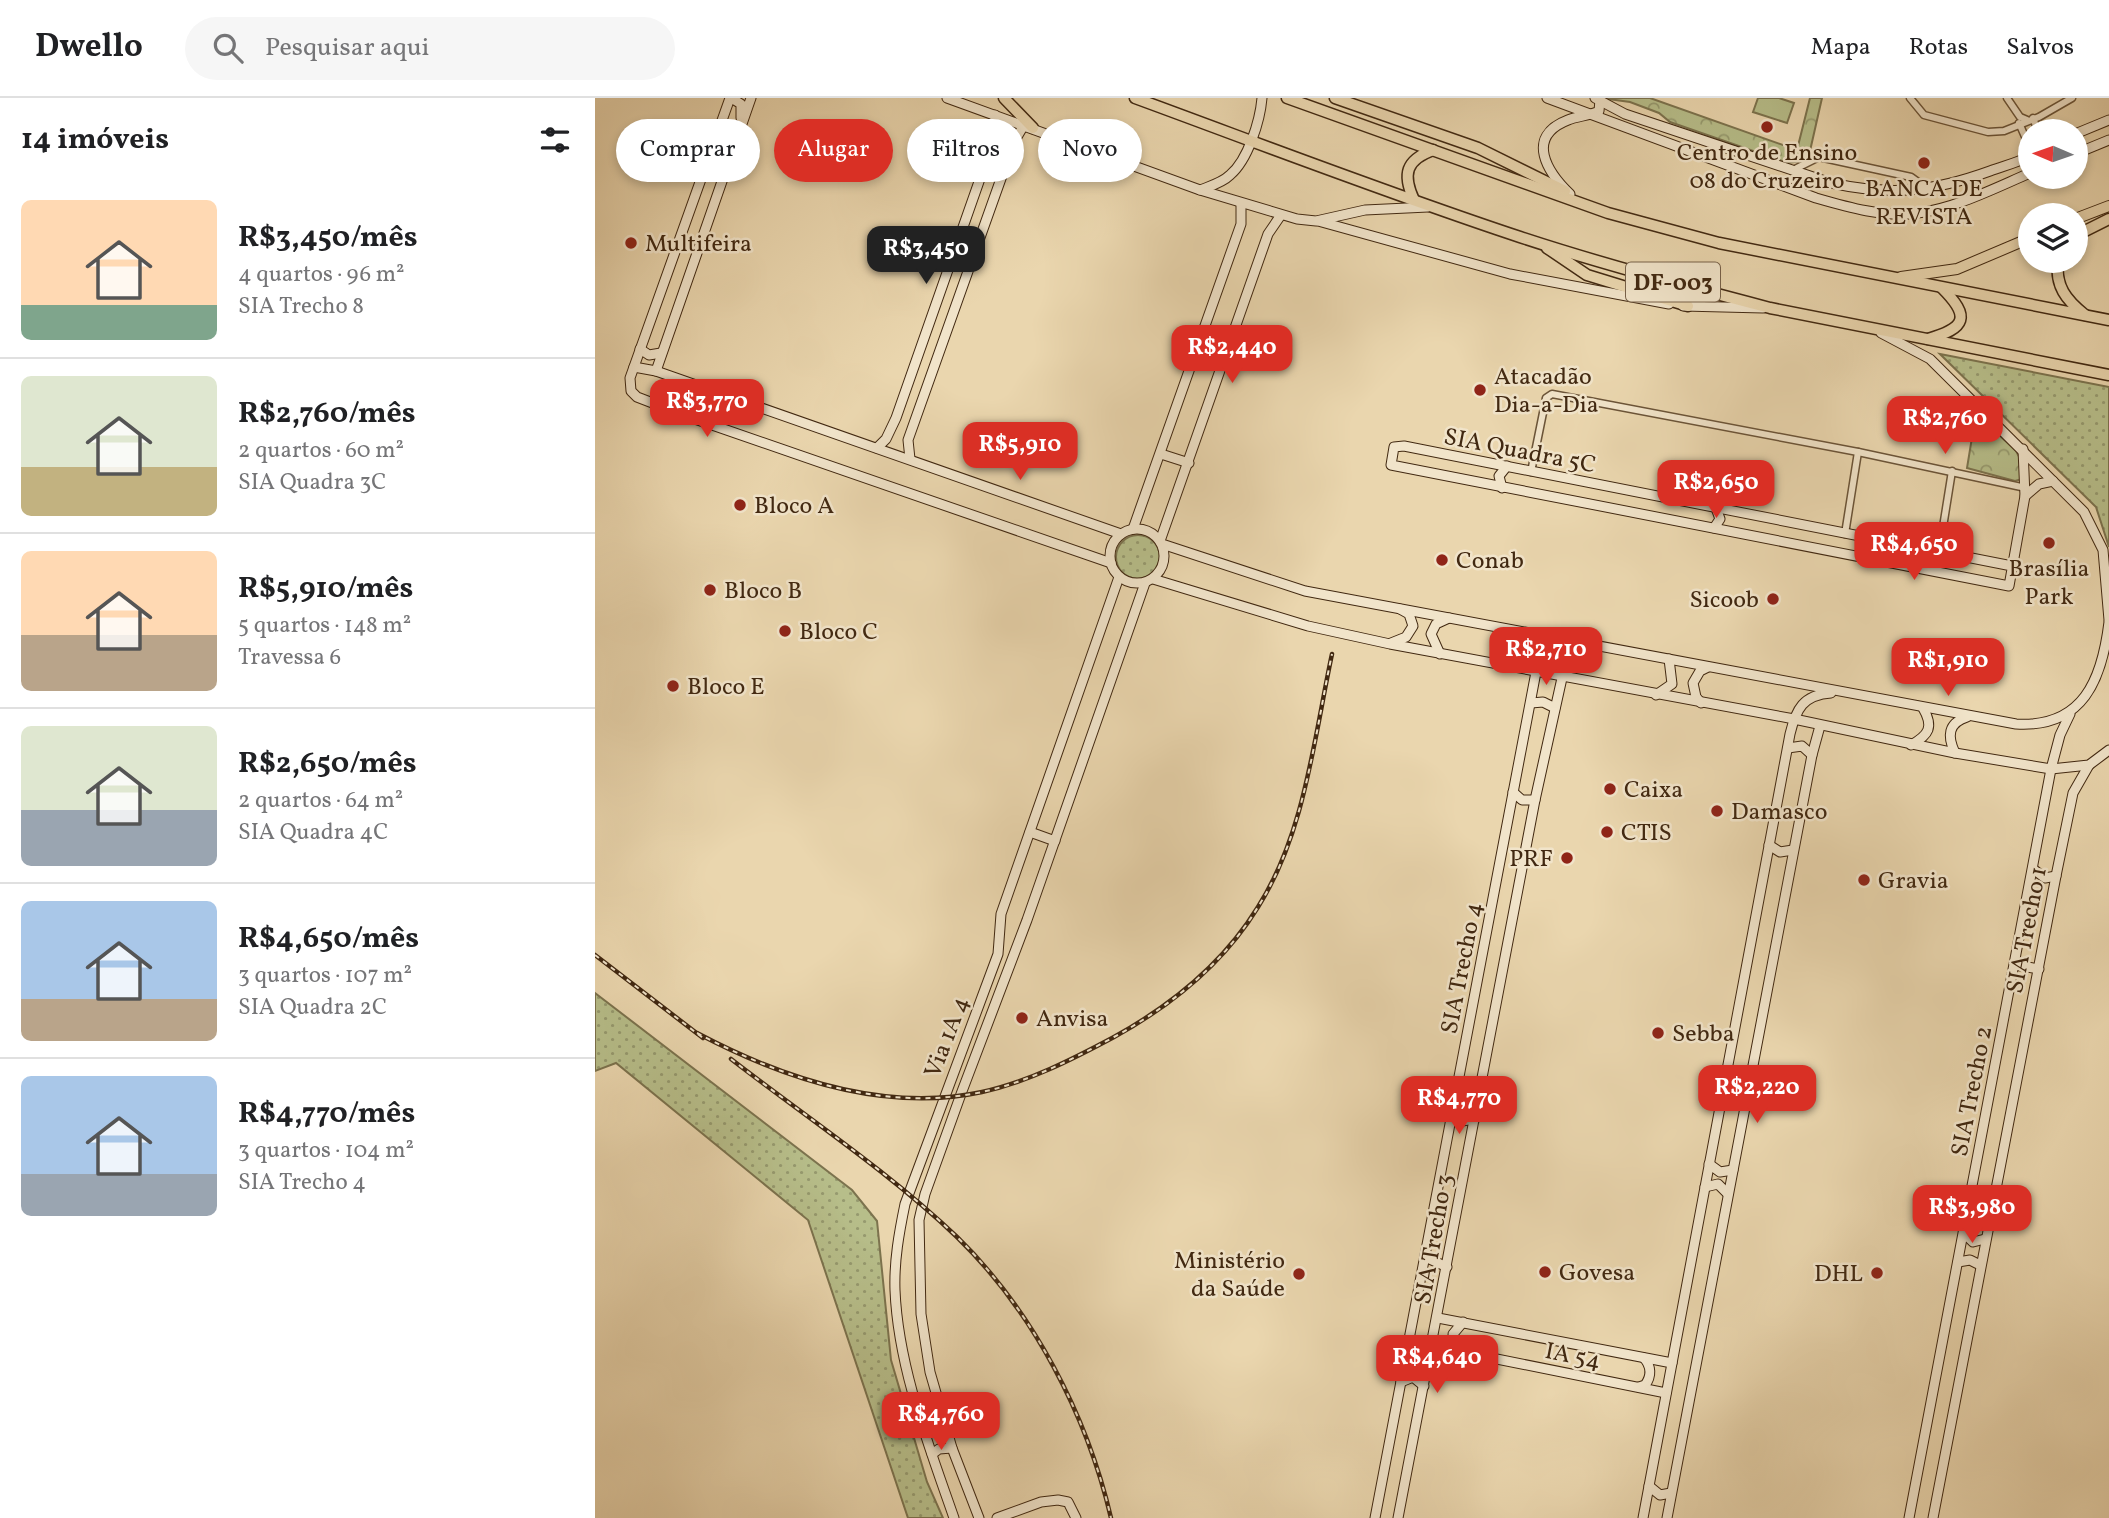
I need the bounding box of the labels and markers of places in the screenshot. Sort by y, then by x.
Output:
marker: Centro de Ensino 08 do Cruzeiro [1759,119,1775,135]
place label: Centro de Ensino 08 do Cruzeiro [1677,137,1857,199]
marker: BANCA DE REVISTA [1916,155,1932,171]
place label: BANCA DE REVISTA [1865,173,1983,235]
pin: R$3,450 [861,226,991,286]
place label: Multifeira [645,228,752,262]
marker: Multifeira [623,235,639,251]
pin: R$2,440 [1167,326,1297,385]
place label: Atacadão Dia-a-Dia [1494,361,1599,423]
pin: R$3,770 [642,380,772,439]
marker: Atacadão Dia-a-Dia [1472,382,1488,398]
pin: R$2,760 [1880,396,2010,456]
pin: R$5,910 [955,422,1085,482]
pin: R$2,650 [1651,460,1781,520]
place label: Bloco A [754,490,834,524]
marker: Bloco A [732,497,748,513]
pin: R$4,650 [1849,522,1979,582]
marker: Brasília Park [2041,535,2057,551]
place label: Conab [1456,545,1524,579]
marker: Conab [1434,552,1450,568]
place label: Brasília Park [2009,553,2089,615]
place label: Bloco B [724,575,802,609]
marker: Bloco B [702,582,718,598]
place label: Sicoob [1689,584,1759,618]
marker: Sicoob [1765,591,1781,607]
place label: Bloco C [799,616,878,650]
marker: Bloco C [777,623,793,639]
pin: R$2,710 [1481,628,1611,687]
pin: R$1,910 [1883,638,2013,698]
place label: Bloco E [687,671,765,705]
marker: Bloco E [665,678,681,694]
place label: Caixa [1624,774,1683,808]
marker: Caixa [1602,781,1618,797]
place label: Damasco [1731,796,1827,830]
marker: Damasco [1709,803,1725,819]
place label: CTIS [1621,817,1672,851]
marker: CTIS [1599,824,1615,840]
place label: PRF [1509,843,1553,877]
marker: PRF [1559,850,1575,866]
place label: Gravia [1878,865,1949,899]
marker: Gravia [1856,872,1872,888]
place label: Anvisa [1036,1003,1108,1037]
marker: Anvisa [1014,1010,1030,1026]
place label: Sebba [1672,1018,1735,1052]
marker: Sebba [1650,1025,1666,1041]
pin: R$2,220 [1692,1066,1822,1125]
pin: R$4,770 [1394,1076,1524,1136]
pin: R$3,980 [1907,1186,2037,1245]
place label: Ministério da Saúde [1174,1245,1285,1307]
place label: Govesa [1559,1257,1635,1291]
place label: DHL [1814,1258,1863,1292]
marker: Govesa [1537,1264,1553,1280]
marker: DHL [1869,1265,1885,1281]
marker: Ministério da Saúde [1291,1266,1307,1282]
pin: R$4,640 [1372,1336,1502,1395]
pin: R$4,760 [876,1392,1006,1452]

